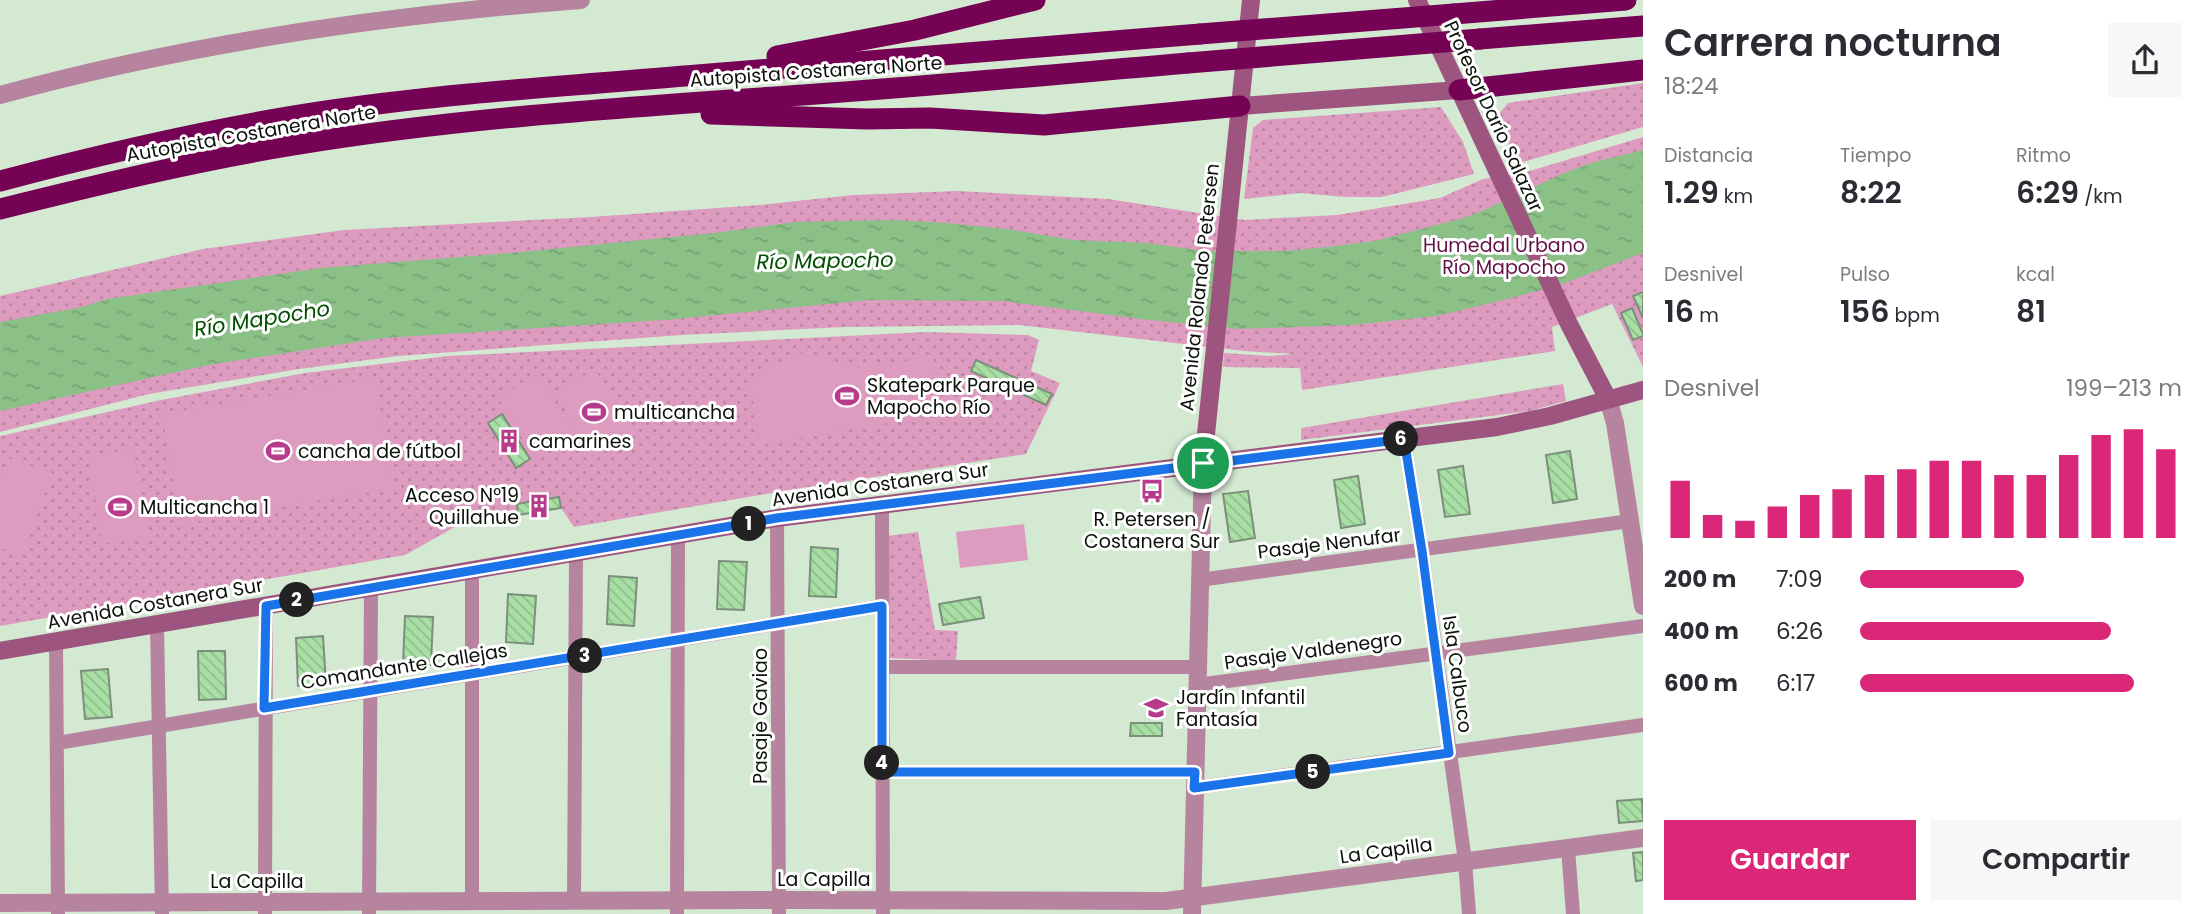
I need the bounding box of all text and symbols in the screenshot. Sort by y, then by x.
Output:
street label: Profesor Darío Salazar [1437,16,1550,216]
text: Carrera nocturna [1664,16,2002,69]
button: share [2108,23,2182,97]
street label: Autopista Costanera Norte [689,49,943,94]
text: 18:24 [1664,70,1718,102]
street label: Autopista Costanera Norte [124,98,378,169]
text: Distancia [1664,142,1753,169]
text: Tiempo [1840,142,1911,169]
text: Ritmo [2016,142,2071,169]
street label: Avenida Rolando Petersen [1173,162,1226,412]
text: 1.29 [1664,171,1719,214]
text: 8:22 [1840,171,1902,214]
text: 6:29 [2016,171,2079,214]
text: km [1719,183,1753,210]
text: /km [2079,183,2123,210]
park label: Humedal Urbano Río Mapocho [1423,232,1585,281]
water label: Río Mapocho [756,245,894,276]
text: Desnivel [1664,261,1743,288]
text: Pulso [1840,261,1890,288]
text: kcal [2016,261,2055,288]
text: 16 [1664,290,1694,333]
text: 156 [1840,290,1889,333]
text: 81 [2016,290,2046,333]
water label: Río Mapocho [192,293,332,344]
text: m [1694,302,1719,329]
text: bpm [1889,302,1940,329]
place label: Skatepark Parque Mapocho Río [867,372,1035,421]
text: Desnivel [1664,372,1760,404]
text: 199–213 m [2066,372,2182,404]
sports icon: Skatepark Parque Mapocho Río [833,382,861,410]
sports icon: multicancha [580,398,608,426]
place label: multicancha [614,399,735,426]
pin: 6 [1384,422,1418,457]
text: 6 [1394,425,1407,452]
building icon: camarines [495,427,523,455]
place label: camarines [529,428,631,455]
pin [1173,433,1233,493]
sports icon: cancha de fútbol [264,437,292,465]
place label: cancha de fútbol [298,438,461,465]
icon: arrive [1184,444,1222,482]
street label: Avenida Costanera Sur [770,456,990,513]
bus stop icon: R. Petersen / Costanera Sur [1138,477,1166,505]
place label: Acceso N°19 Quillahue [405,482,519,531]
building icon: Acceso N°19 Quillahue [525,492,553,520]
sports icon: Multicancha 1 [106,493,134,521]
place label: Multicancha 1 [140,494,269,521]
pin: 1 [732,506,766,542]
place label: R. Petersen / Costanera Sur [1084,506,1220,555]
text: 1 [745,510,752,537]
street label: Pasaje Nenufar [1256,521,1402,566]
text: 200 m [1664,563,1736,595]
text: 7:09 [1776,563,1822,595]
street label: Avenida Costanera Sur [45,571,265,636]
pin: 2 [280,582,314,618]
text: 2 [291,586,302,613]
street label: Isla Calbuco [1436,614,1479,734]
text: 400 m [1664,615,1739,647]
text: 6:26 [1776,615,1823,647]
street label: Pasaje Valdenegro [1222,625,1404,676]
street label: Comandante Callejas [299,637,509,696]
pin: 3 [568,638,602,674]
text: 3 [579,642,590,669]
street label: Pasaje Gaviao [747,648,774,784]
text: 600 m [1664,667,1738,699]
text: 6:17 [1776,667,1815,699]
place label: Jardín Infantil Fantasía [1176,684,1305,733]
school or university icon: Jardín Infantil Fantasía [1142,694,1170,722]
pin: 4 [864,746,900,780]
text: 4 [875,749,888,776]
pin: 5 [1296,754,1330,790]
text: 5 [1306,758,1319,785]
button: Guardar [1664,820,1916,900]
button: Compartir [1930,820,2182,900]
street label: La Capilla [1338,831,1434,870]
street label: La Capilla [777,866,871,893]
street label: La Capilla [210,868,304,895]

